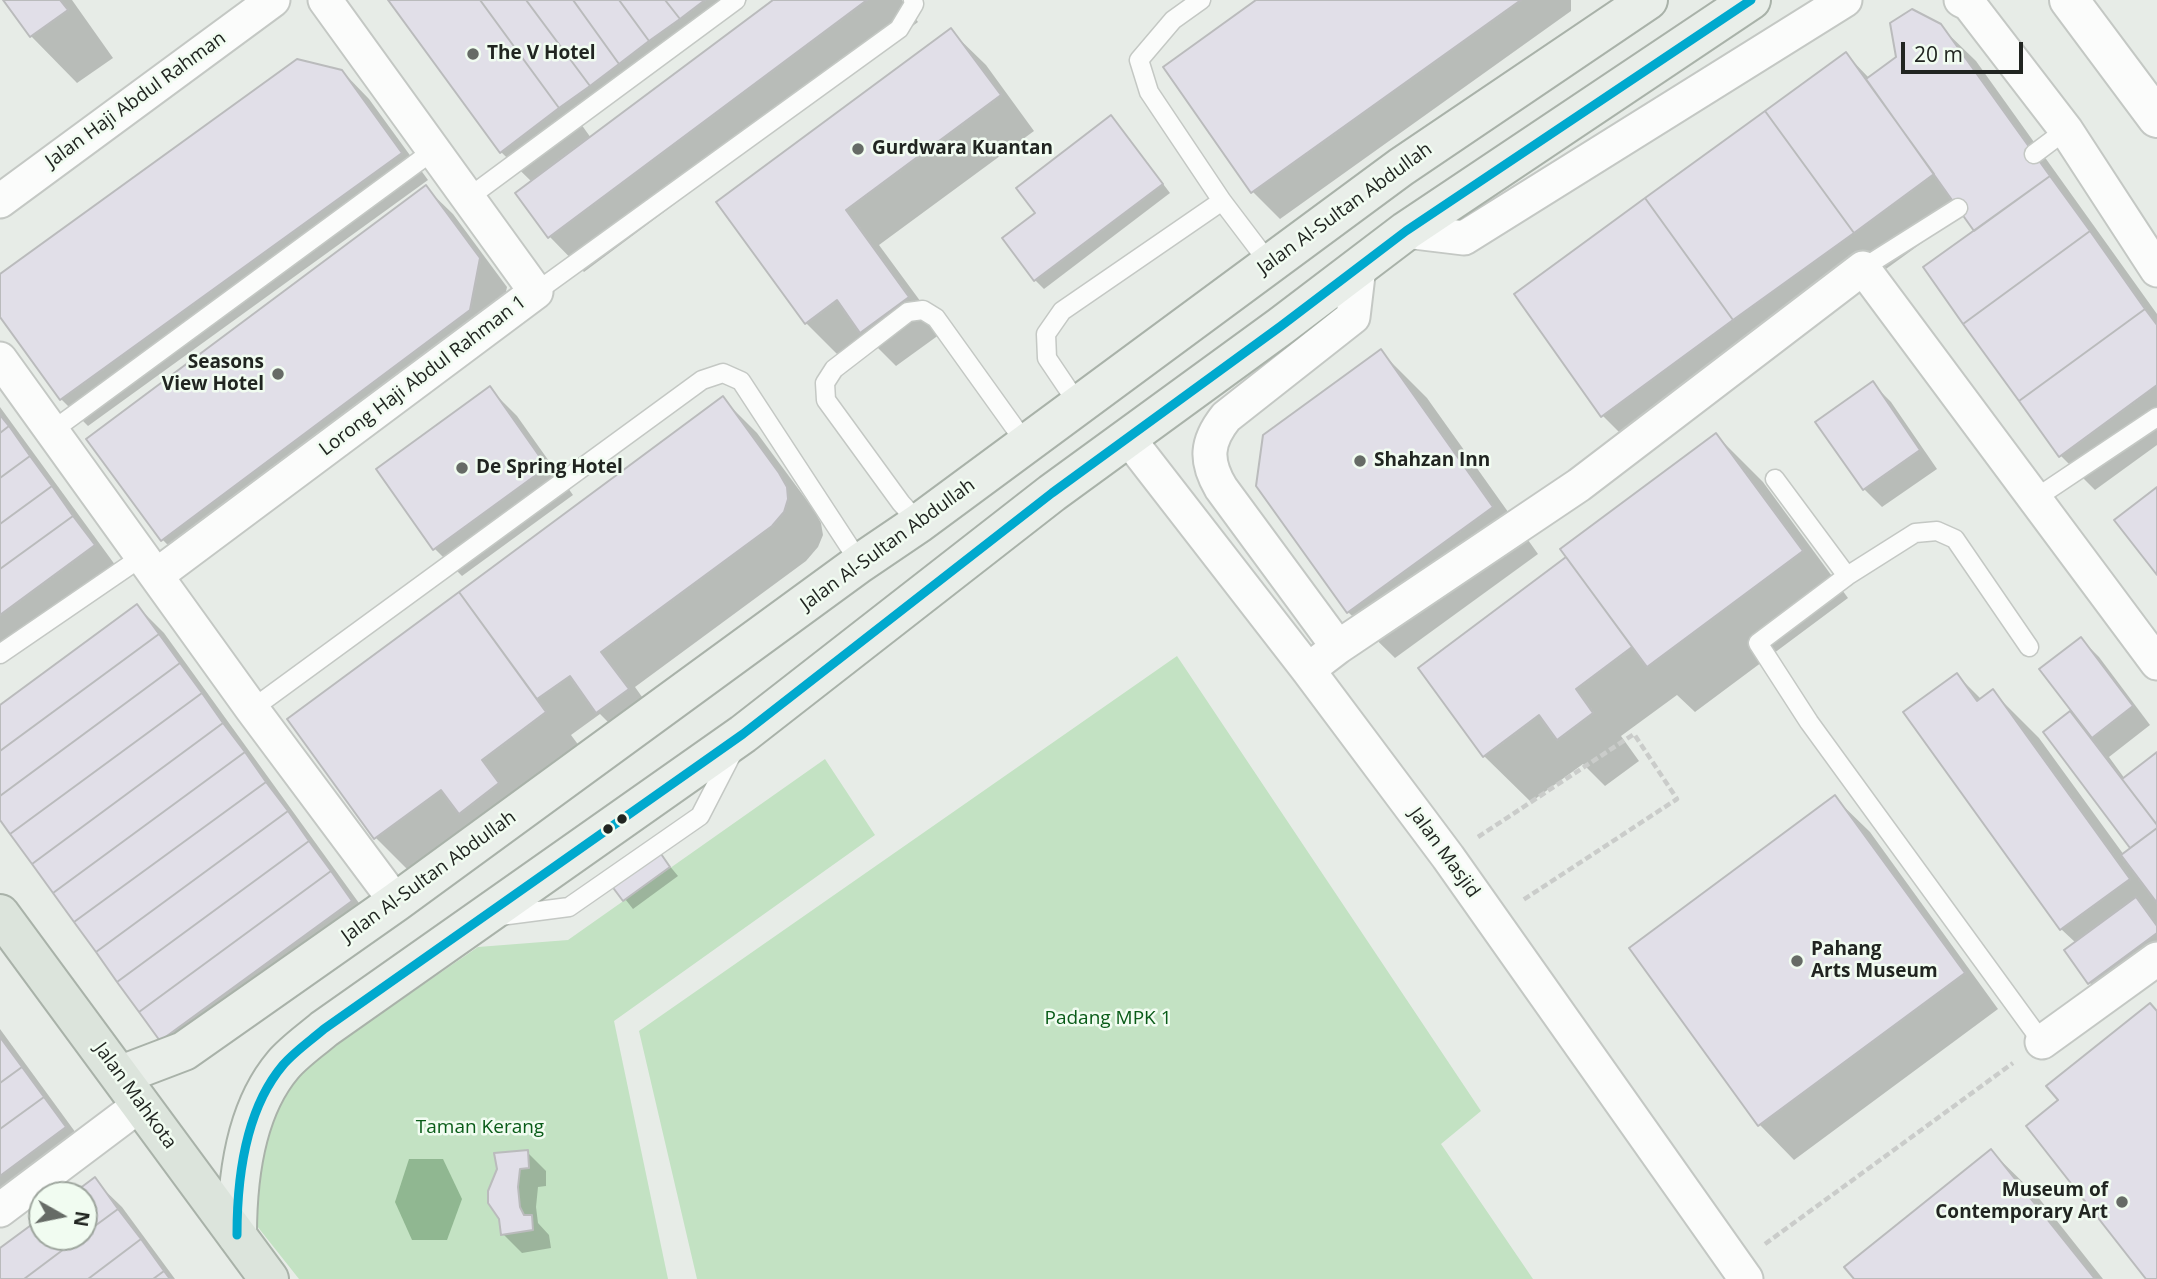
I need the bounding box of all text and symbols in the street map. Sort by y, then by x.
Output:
street label: Jalan Haji Abdul Rahman [41,27,231,173]
scale bar [1905,28,2028,72]
text: 20 m [1914,40,1963,68]
place label: The V Hotel [487,43,596,65]
marker: The V Hotel [465,46,481,62]
place label: Gurdwara Kuantan [872,138,1053,160]
street label: Jalan Al-Sultan Abdullah [1253,138,1437,280]
marker: Gurdwara Kuantan [850,141,866,157]
street label: Lorong Haji Abdul Rahman 1 [315,291,531,461]
place label: Seasons View Hotel [162,352,264,396]
marker: Seasons View Hotel [270,366,286,382]
place label: Shahzan Inn [1374,450,1490,472]
marker: Shahzan Inn [1352,453,1368,469]
place label: De Spring Hotel [476,457,623,479]
marker: De Spring Hotel [454,460,470,476]
street label: Jalan Al-Sultan Abdullah [796,474,980,616]
street label: Jalan Masjid [1404,804,1484,902]
street label: Jalan Al-Sultan Abdullah [337,806,521,948]
unlabelled marker [615,812,629,826]
unlabelled marker [601,822,615,836]
place label: Pahang Arts Museum [1811,939,1938,983]
marker: Pahang Arts Museum [1789,953,1805,969]
park label: Padang MPK 1 [1044,1008,1172,1030]
street label: Jalan Mahkota [89,1038,181,1154]
park label: Taman Kerang [416,1117,544,1139]
place label: Museum of Contemporary Art [1935,1180,2108,1224]
north arrow [28,1181,98,1251]
marker: Museum of Contemporary Art [2114,1194,2130,1210]
text: N [68,1209,96,1229]

